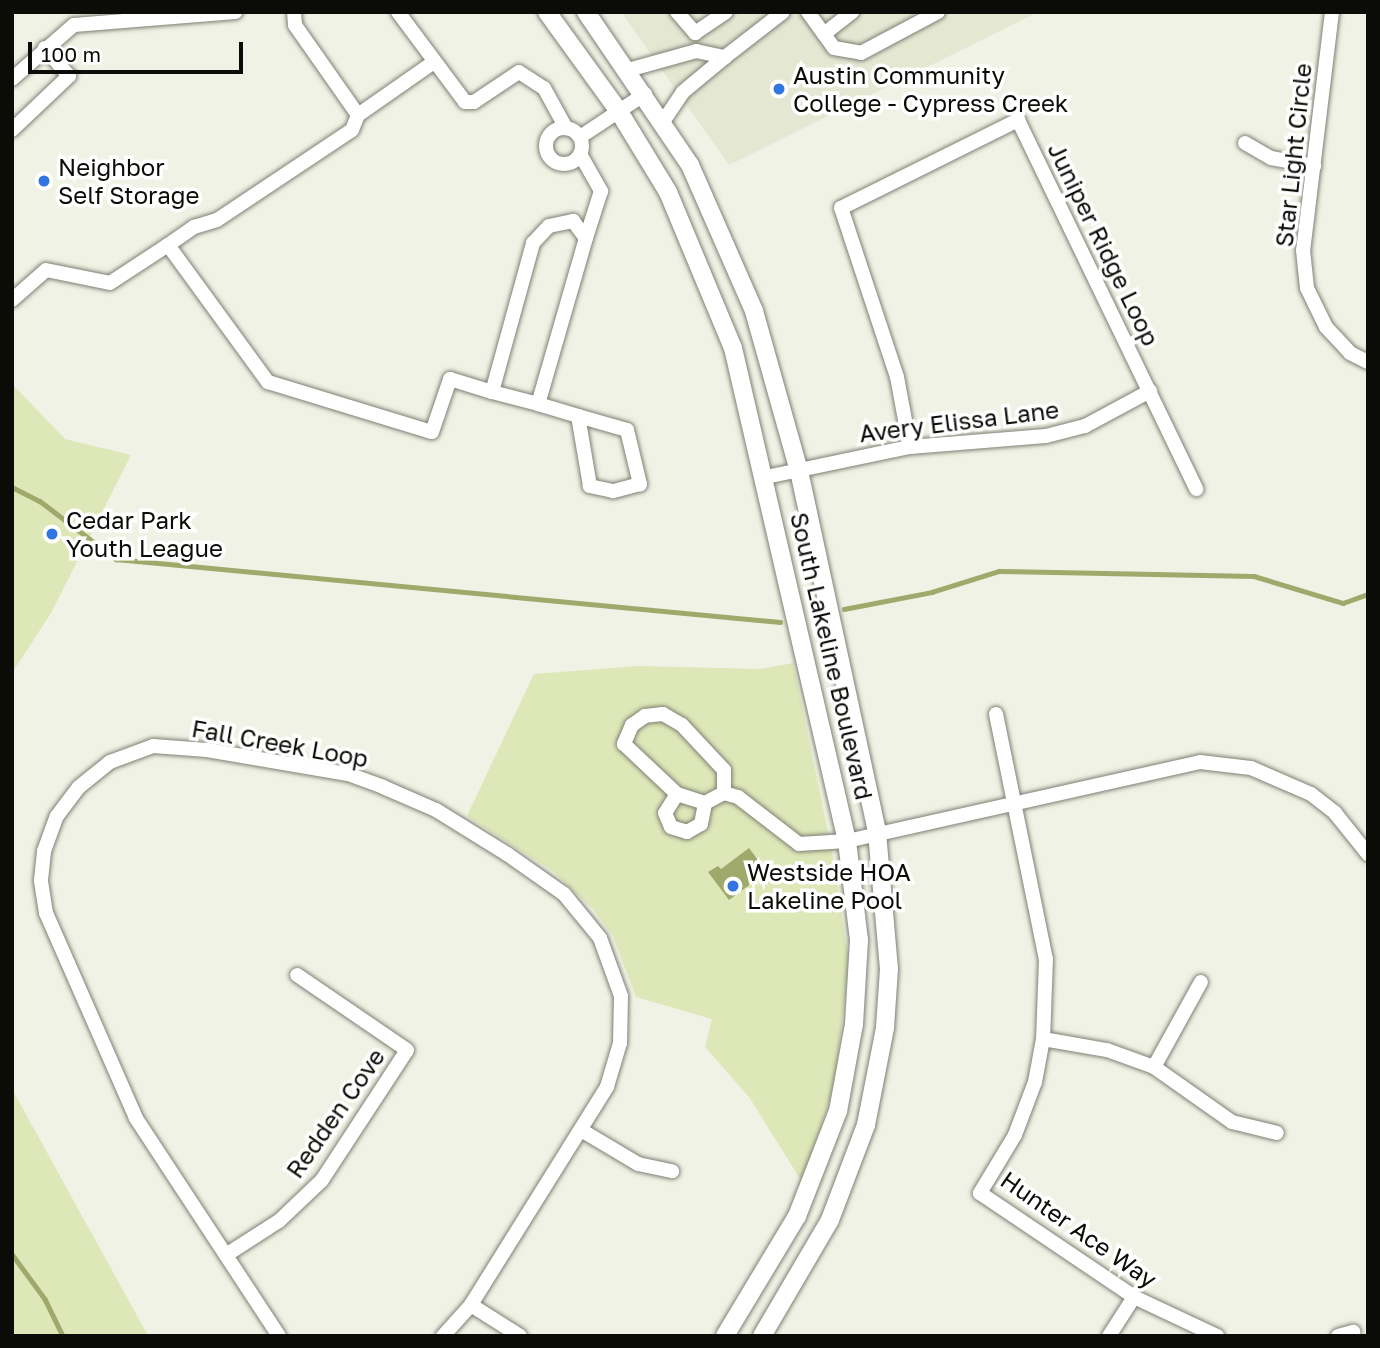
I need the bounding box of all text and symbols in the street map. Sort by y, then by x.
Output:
scale bar [32,28,247,72]
text: 100 m [41,41,101,67]
place label: Austin Community College - Cypress Creek [793,61,1068,117]
street label: Star Light Circle [1269,62,1317,248]
marker: Austin Community College - Cypress Creek [771,81,787,97]
street label: Juniper Ridge Loop [1042,138,1166,350]
place label: Neighbor Self Storage [58,153,199,209]
marker: Neighbor Self Storage [36,173,52,189]
street label: Avery Elissa Lane [858,394,1060,448]
place label: Cedar Park Youth League [66,506,223,562]
street label: South Lakeline Boulevard [785,510,879,802]
marker: Cedar Park Youth League [44,526,60,542]
street label: Fall Creek Loop [190,713,370,773]
place label: Westside HOA Lakeline Pool [747,858,911,914]
marker: Westside HOA Lakeline Pool [725,878,741,894]
street label: Redden Cove [280,1043,390,1183]
street label: Hunter Ace Way [996,1165,1162,1293]

